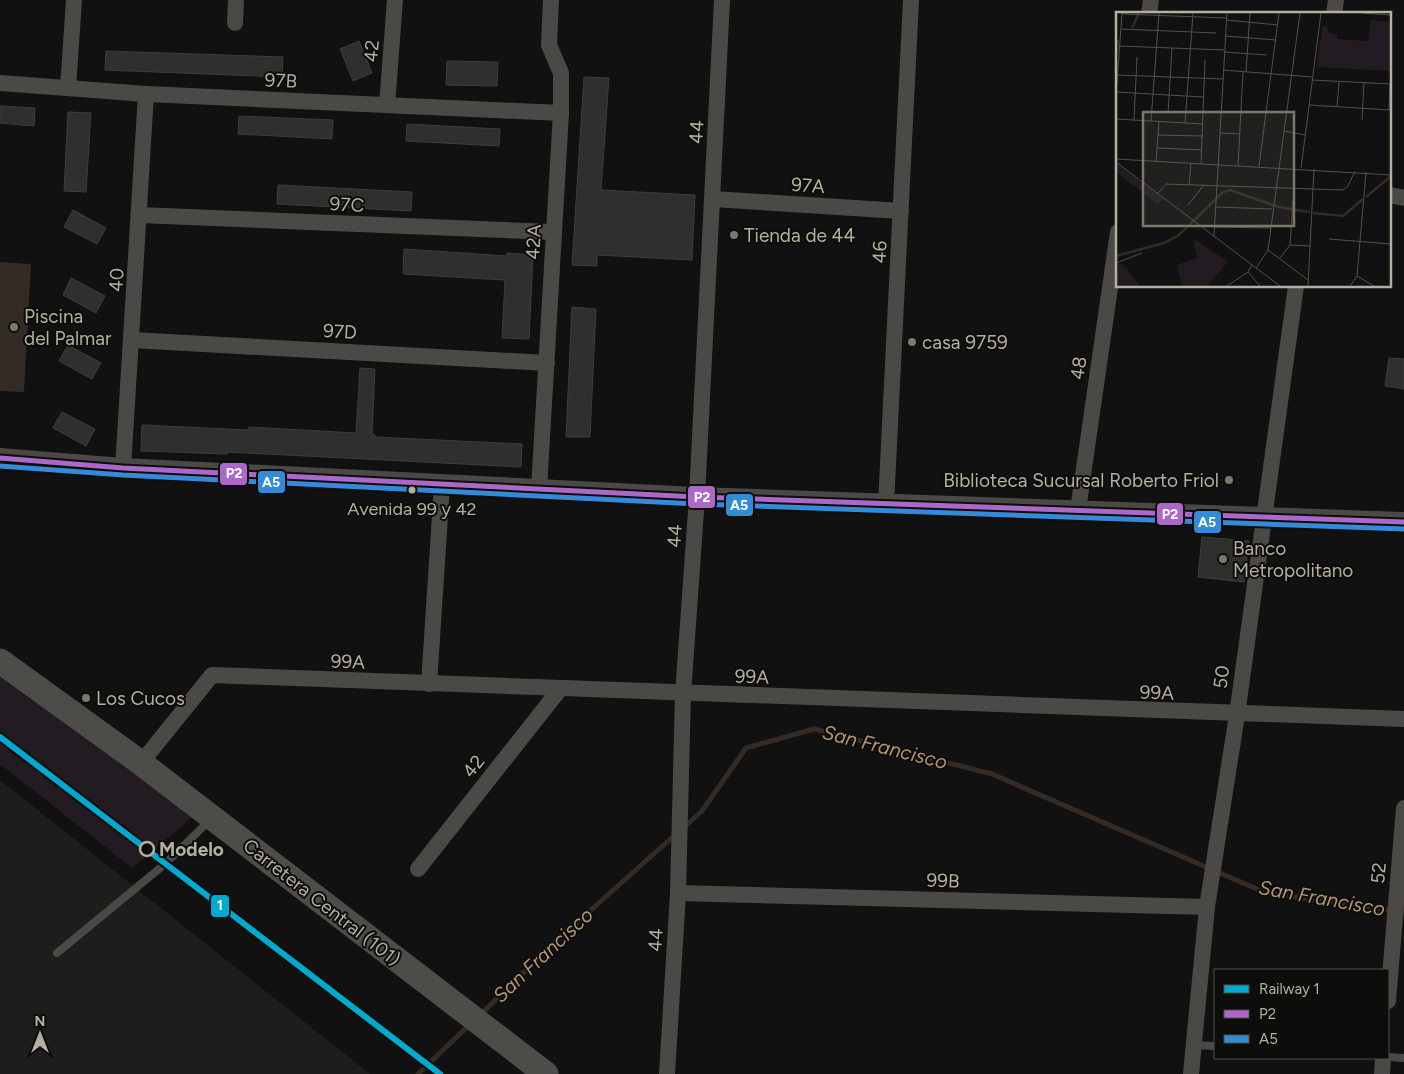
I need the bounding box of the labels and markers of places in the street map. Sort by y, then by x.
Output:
place label: Tienda de 44 [744,224,855,247]
marker: Tienda de 44 [728,229,740,241]
place label: Piscina del Palmar [24,305,112,350]
marker: Piscina del Palmar [8,321,20,333]
place label: casa 9759 [922,331,1008,354]
marker: casa 9759 [906,336,918,348]
place label: Biblioteca Sucursal Roberto Friol [943,469,1219,492]
marker: Biblioteca Sucursal Roberto Friol [1223,474,1235,486]
marker: Avenida 99 y 42 [407,485,417,495]
place label: Avenida 99 y 42 [347,498,477,520]
place label: Banco Metropolitano [1233,537,1353,582]
marker: Banco Metropolitano [1217,553,1229,565]
place label: Los Cucos [96,687,185,710]
marker: Los Cucos [80,692,92,704]
place label: Modelo [159,838,224,861]
marker: Modelo [139,841,155,857]

